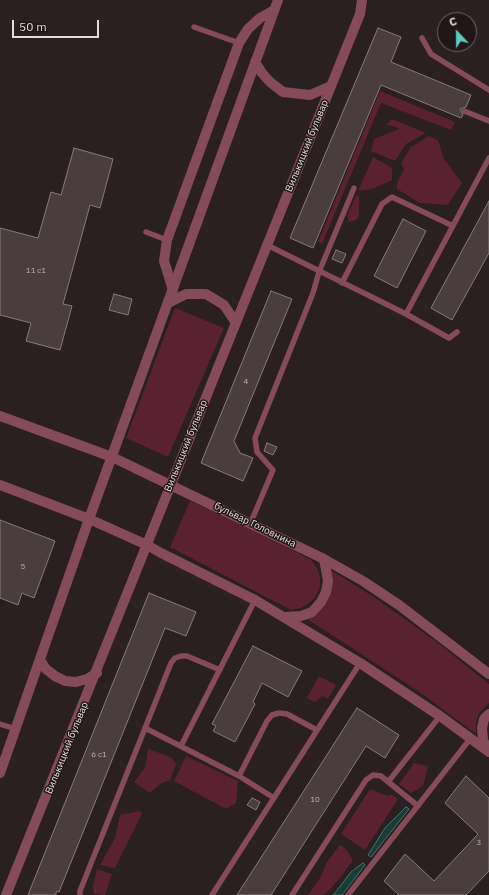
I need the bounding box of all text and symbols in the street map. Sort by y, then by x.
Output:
scale bar [14,12,101,38]
north arrow [437,12,477,52]
text: С [447,14,459,30]
text: 50 m [19,19,47,34]
street label: Вилькицкий бульвар [283,98,331,194]
house number: 11 с1 [26,266,46,276]
house number: 4 [244,377,248,387]
street label: Вилькицкий бульвар [162,398,210,494]
street label: бульвар Головнина [212,500,298,550]
house number: 5 [21,562,25,572]
street label: Вилькицкий бульвар [43,700,91,796]
house number: 6 с1 [91,750,107,760]
house number: 10 [310,795,320,805]
house number: 3 [477,838,481,848]

